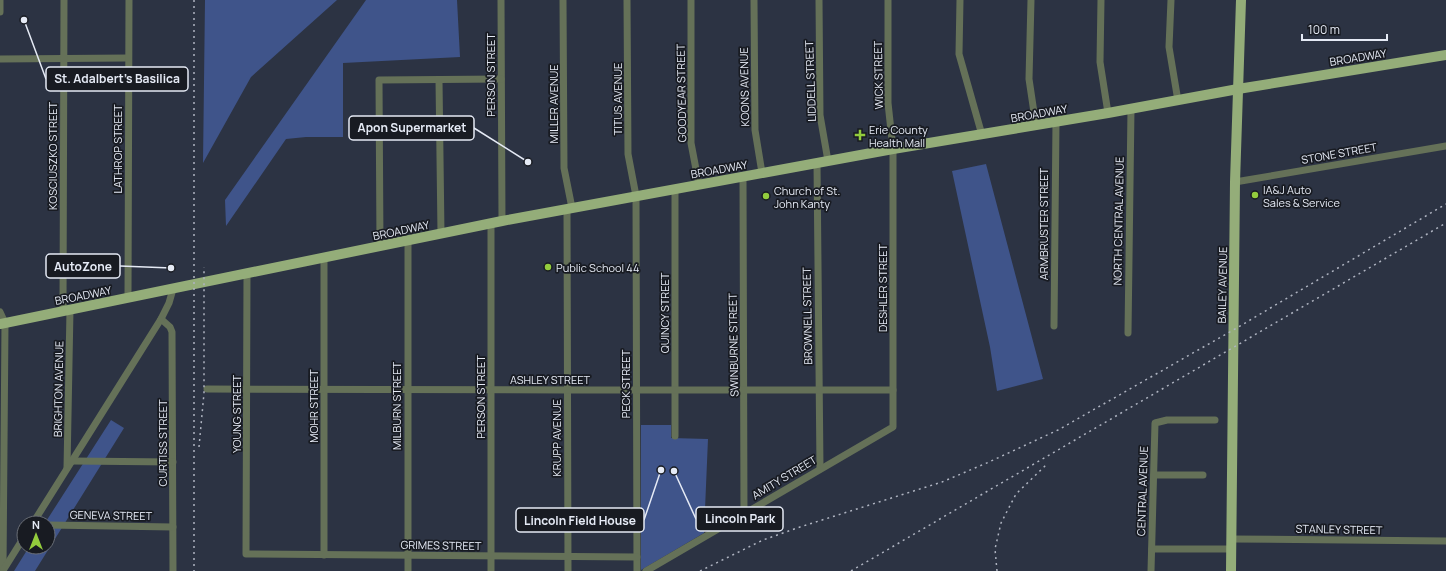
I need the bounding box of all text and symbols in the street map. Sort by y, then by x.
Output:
scale bar [1302,16,1387,42]
text: 100 m [1308,21,1340,38]
street label: PERSON STREET [483,33,498,117]
street label: LIDDELL STREET [801,40,819,122]
street label: WICK STREET [870,40,886,109]
street label: GOODYEAR STREET [673,43,689,142]
street label: BROADWAY [1328,45,1388,69]
street label: KOONS AVENUE [736,47,752,127]
street label: TITUS AVENUE [610,63,625,135]
street label: MILLER AVENUE [546,64,561,144]
callout: St. Adalbert's Basilica [46,67,188,91]
text: St. Adalbert's Basilica [54,70,180,87]
street label: BROADWAY [1009,100,1069,125]
street label: KOSCIUSZKO STREET [45,102,60,210]
street label: LATHROP STREET [110,104,125,194]
callout: Apon Supermarket [349,116,474,140]
text: Apon Supermarket [358,119,466,136]
place label: Erie County Health Mall [869,122,928,150]
marker: Erie County Health Mall [854,129,866,141]
street label: STONE STREET [1300,139,1378,167]
street label: BROADWAY [689,156,749,181]
street label: NORTH CENTRAL AVENUE [1109,157,1127,285]
street label: ARMBRUSTER STREET [1036,167,1051,280]
place label: IA&J Auto Sales & Service [1263,182,1340,210]
place label: Church of St. John Kanty [774,183,840,211]
marker: IA&J Auto Sales & Service [1250,190,1260,200]
marker: Church of St. John Kanty [761,191,771,201]
street label: BROADWAY [371,217,431,243]
street label: DESHLER STREET [875,244,890,332]
street label: BAILEY AVENUE [1214,247,1230,323]
callout: AutoZone [46,254,120,278]
text: AutoZone [54,258,112,275]
place label: Public School 44 [556,260,639,275]
marker: Public School 44 [543,262,553,272]
street label: BROWNELL STREET [799,267,815,365]
street label: QUINCY STREET [657,272,672,353]
street label: BROADWAY [53,282,113,308]
street label: SWINBURNE STREET [725,293,741,397]
street label: BRIGHTON AVENUE [50,341,66,437]
street label: PECK STREET [618,349,633,418]
street label: PERSON STREET [473,355,488,439]
street label: MILBURN STREET [389,362,404,450]
street label: MOHR STREET [306,369,321,443]
street label: ASHLEY STREET [510,372,591,387]
street label: YOUNG STREET [229,374,244,453]
street label: CURTISS STREET [155,399,170,486]
street label: KRUPP AVENUE [549,399,564,477]
street label: CENTRAL AVENUE [1133,446,1151,536]
street label: AMITY STREET [749,452,819,502]
street label: GENEVA STREET [70,507,153,523]
callout: Lincoln Park [696,507,783,531]
callout: Lincoln Field House [516,508,644,532]
text: Lincoln Park [705,510,776,527]
text: Lincoln Field House [524,512,636,529]
north arrow [16,515,56,555]
text: N [32,517,40,532]
street label: STANLEY STREET [1295,521,1383,537]
street label: GRIMES STREET [400,537,482,553]

